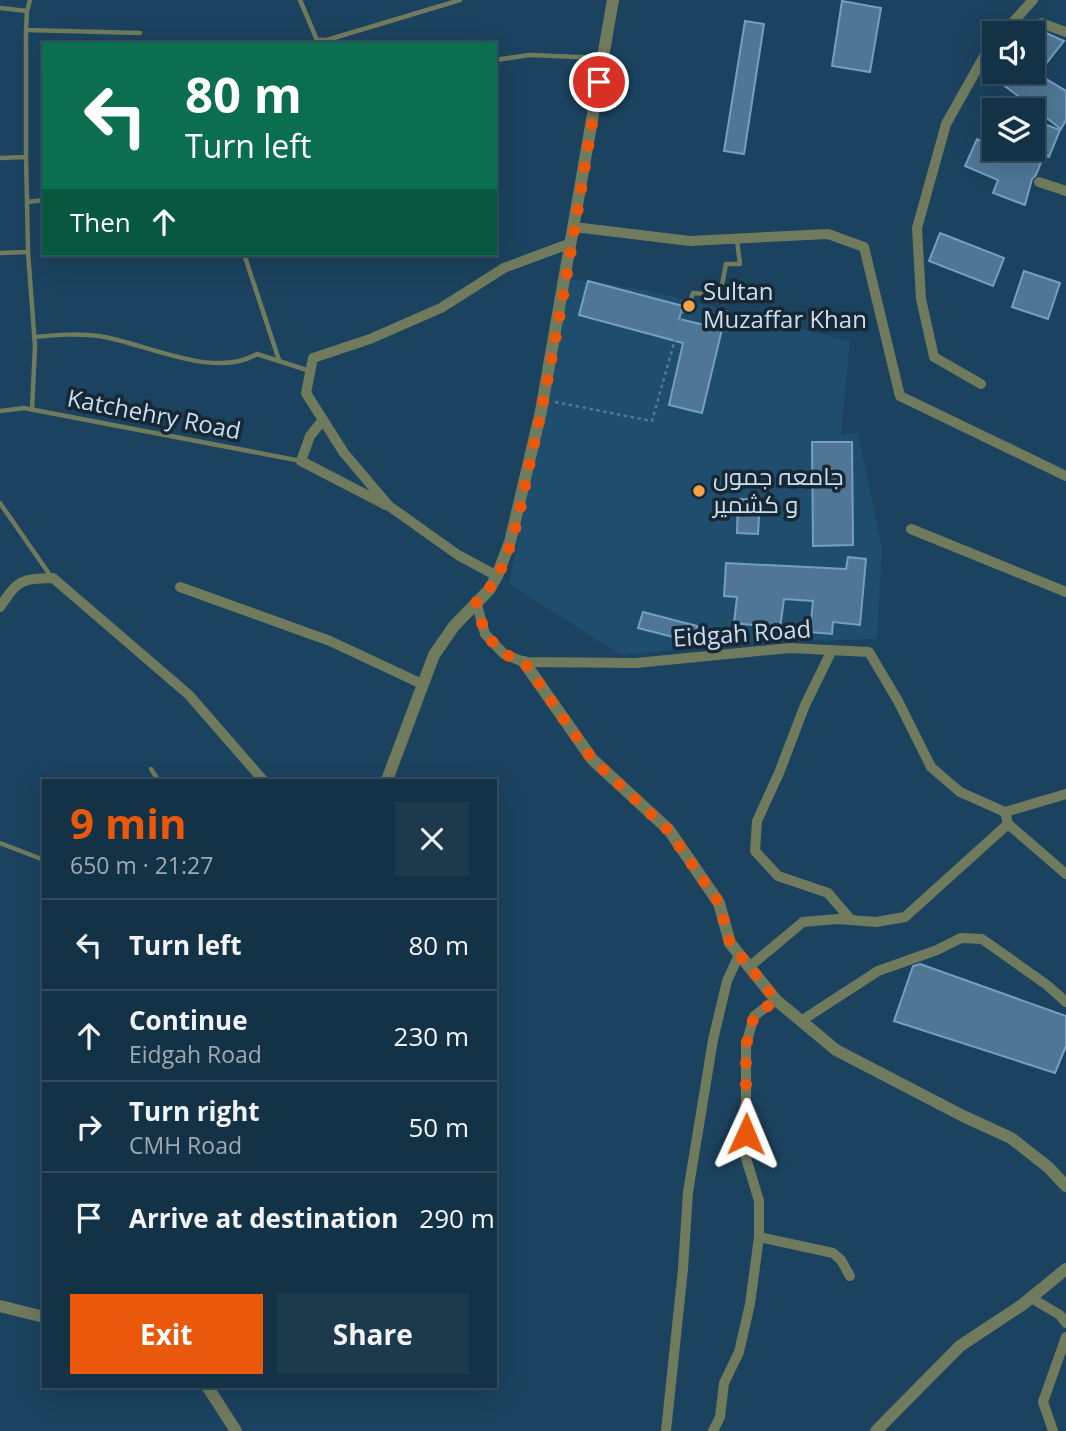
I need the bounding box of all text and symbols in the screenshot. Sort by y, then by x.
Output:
map controls [982,21,1045,161]
button: sound [982,21,1045,84]
pin [569,52,629,112]
text: 80 m [185,61,302,127]
icon: arrive [580,63,618,101]
icon: left [70,70,161,161]
button: layers [982,98,1045,161]
text: Turn left [185,124,311,167]
icon: ahead [145,203,183,241]
text: Then [70,204,131,240]
place label: Sultan Muzaffar Khan [703,274,867,335]
marker: Sultan Muzaffar Khan [681,298,697,314]
street label: Katchehry Road [65,381,244,447]
place label: جامعہ جموں و کشمیر [711,459,844,520]
marker: جامعہ جموں و کشمیر [691,483,707,499]
street label: Eidgah Road [672,611,812,654]
text: 9 min [70,794,187,851]
button: close [395,802,469,876]
text: 650 m · 21:27 [70,849,213,881]
icon: left [70,926,108,964]
text: Turn left [129,927,241,963]
text: 80 m [408,927,469,963]
text: Continue [129,1002,248,1038]
icon: ahead [70,1017,108,1055]
text: 230 m [394,1018,469,1054]
text: Eidgah Road [129,1038,262,1070]
text: Turn right [129,1093,260,1129]
position arrow [709,1097,783,1171]
icon: right [70,1108,108,1146]
text: 50 m [408,1109,469,1145]
text: CMH Road [129,1129,242,1161]
icon: arrive [70,1199,108,1237]
text: Arrive at destination [129,1200,398,1236]
text: 290 m [419,1200,495,1236]
button: Exit [70,1294,263,1374]
button: Share [277,1294,469,1374]

